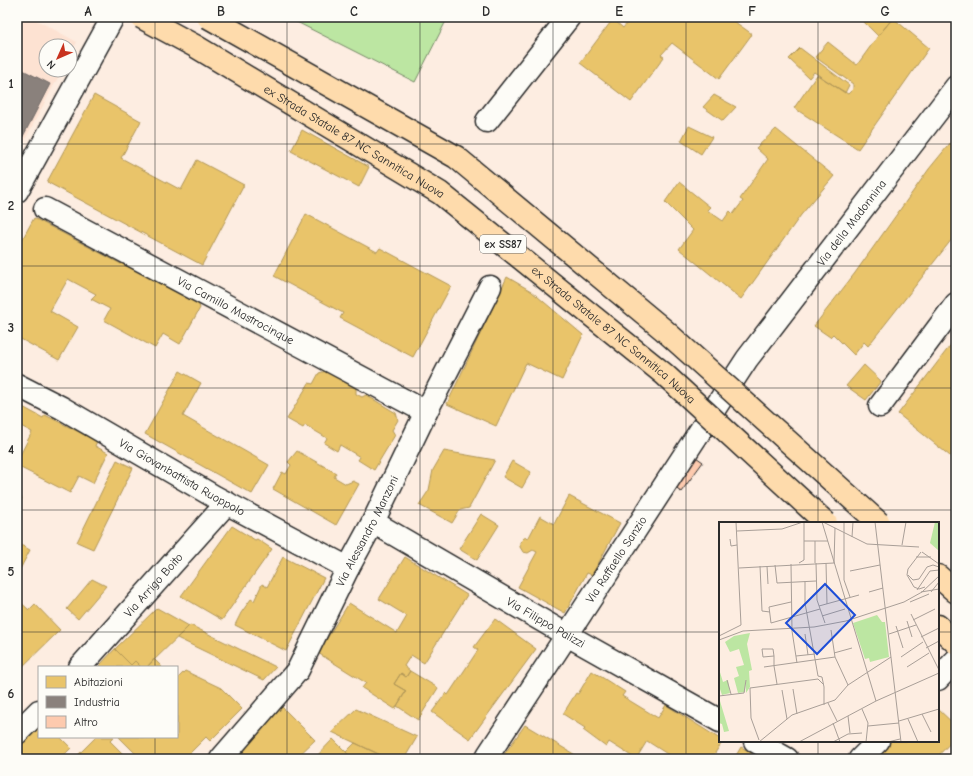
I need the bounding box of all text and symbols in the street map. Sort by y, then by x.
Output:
text: A [84,4,92,19]
text: B [217,4,225,19]
text: C [350,4,358,19]
text: D [482,4,490,19]
text: E [615,4,623,19]
text: F [748,4,756,19]
text: G [880,4,890,19]
north arrow [38,38,78,78]
text: N [44,58,58,72]
text: 1 [8,76,14,91]
street label: ex Strada Statale 87 NC Sannitica Nuova [261,82,448,201]
street label: Via della Madonnina [814,177,889,269]
text: 2 [8,198,14,213]
road number: ex SS87 [480,235,526,253]
street label: ex Strada Statale 87 NC Sannitica Nuova [529,263,698,406]
street label: Via Camillo Mastrocinque [175,274,296,347]
text: 3 [8,320,14,335]
street label: Via Giovanbattista Ruoppolo [116,436,247,519]
text: 4 [8,442,14,457]
street label: Via Alessandro Manzoni [333,473,401,589]
street label: Via Raffaello Sanzio [583,513,650,605]
inset map [719,522,939,742]
street label: Via Arrigo Boito [121,550,186,620]
text: 5 [8,564,15,579]
street label: Via Filippo Palizzi [504,594,588,651]
legend [38,666,178,738]
text: Abitazioni [74,675,123,689]
text: 6 [8,686,15,701]
text: Industria [74,695,120,709]
text: Altro [74,715,98,729]

